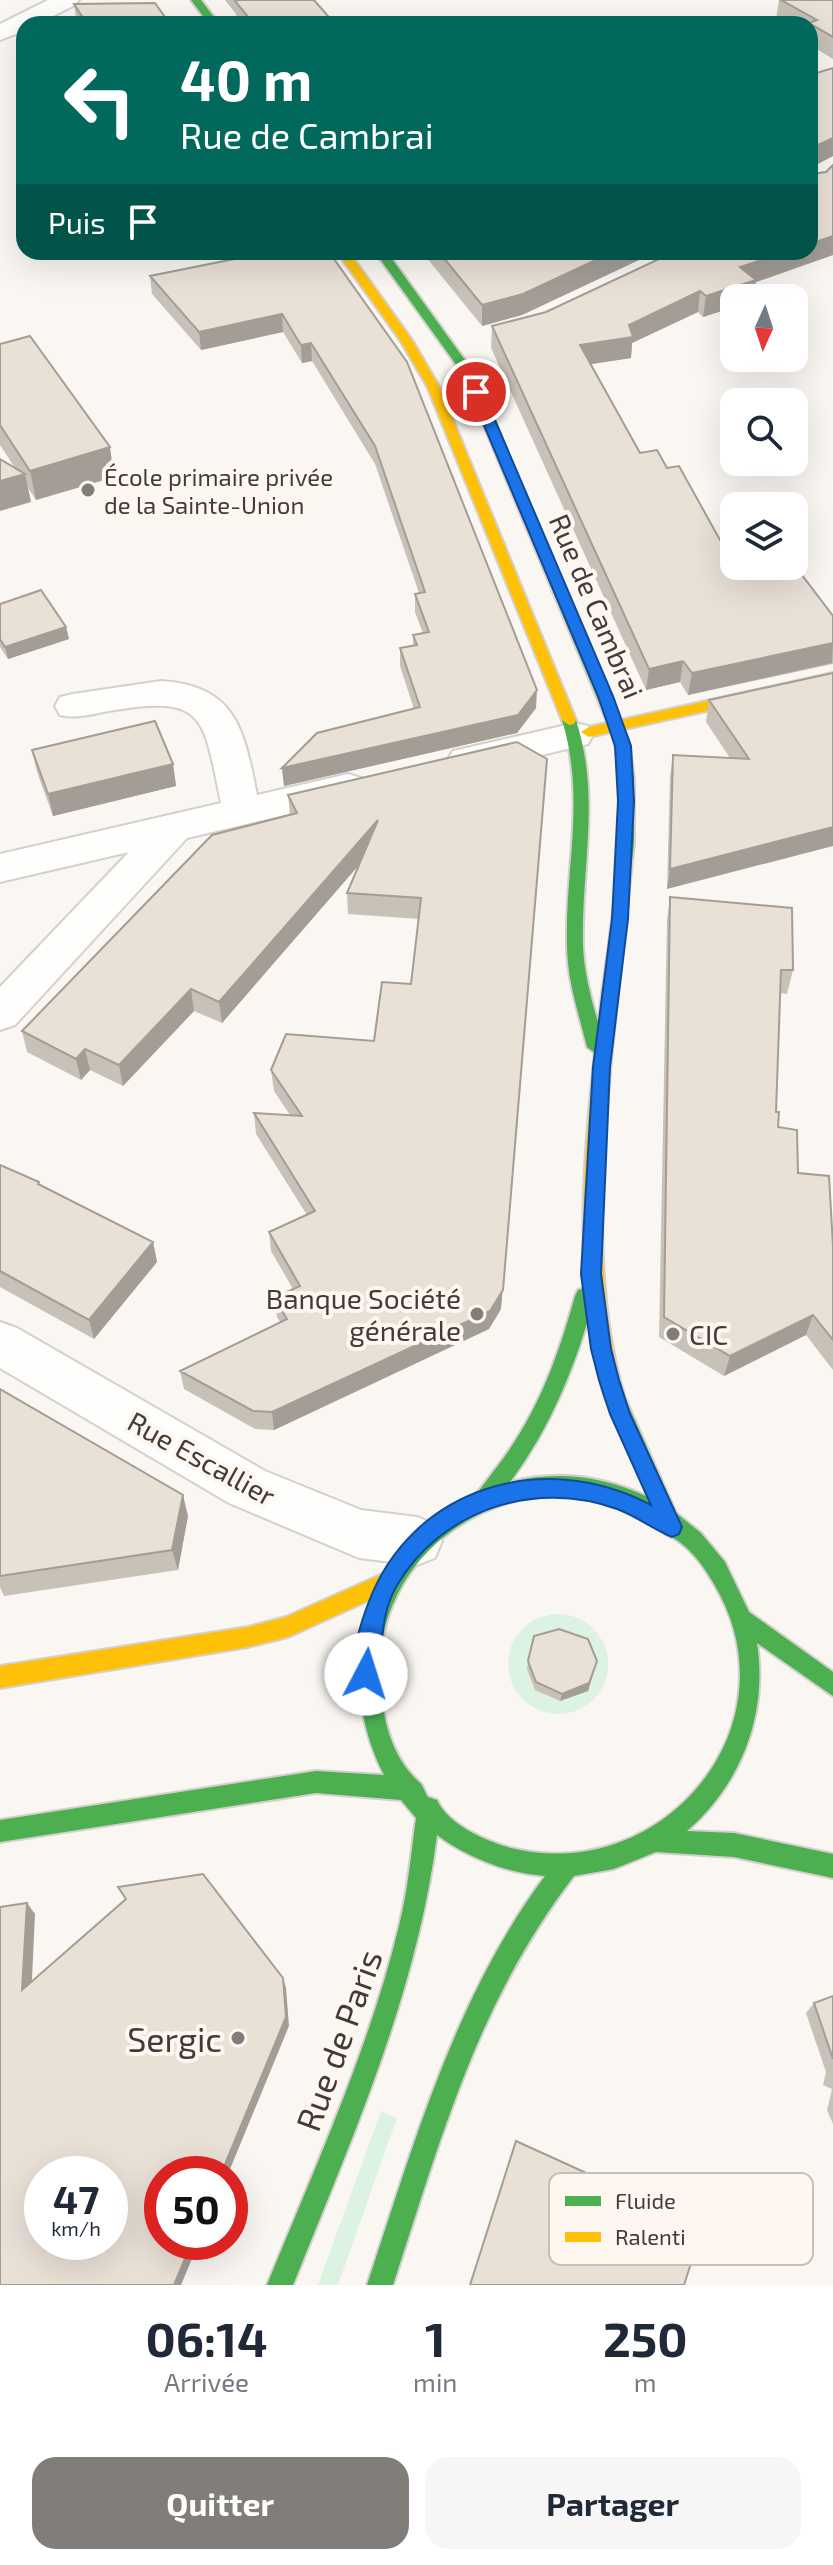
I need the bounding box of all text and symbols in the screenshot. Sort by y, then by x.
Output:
text: 40 m [180,45,312,112]
icon: left [48,48,152,152]
text: Rue de Cambrai [180,113,434,156]
icon: arrive [121,200,165,244]
text: Puis [48,204,105,240]
north arrow [720,284,808,372]
map controls [720,284,808,580]
pin [442,358,510,426]
icon: arrive [454,370,498,414]
button: search [720,388,808,476]
place label: École primaire privée de la Sainte-Union [104,462,333,519]
marker: École primaire privée de la Sainte-Union [79,481,97,499]
button: layers [720,492,808,580]
street label: Rue de Cambrai [543,509,651,703]
place label: Banque Société générale [266,1281,461,1347]
marker: Banque Société générale [468,1305,486,1323]
place label: CIC [689,1317,728,1351]
marker: CIC [664,1325,682,1343]
street label: Rue Escallier [122,1404,282,1512]
position arrow [324,1632,408,1716]
street label: Rue de Paris [286,1944,390,2136]
place label: Sergic [127,2018,222,2059]
marker: Sergic [229,2029,247,2047]
speed limit sign: 50 [144,2156,248,2260]
legend [549,2173,813,2265]
text: 47 [53,2174,99,2222]
text: Fluide [615,2187,676,2213]
text: km/h [51,2216,101,2240]
text: Ralenti [615,2223,686,2249]
text: 06:14 [145,2309,268,2367]
text: 1 [425,2309,446,2367]
text: 250 [603,2309,688,2367]
text: Arrivée [164,2366,249,2397]
text: min [413,2366,457,2397]
text: m [634,2366,657,2397]
button: Quitter [32,2457,409,2549]
button: Partager [425,2457,801,2549]

